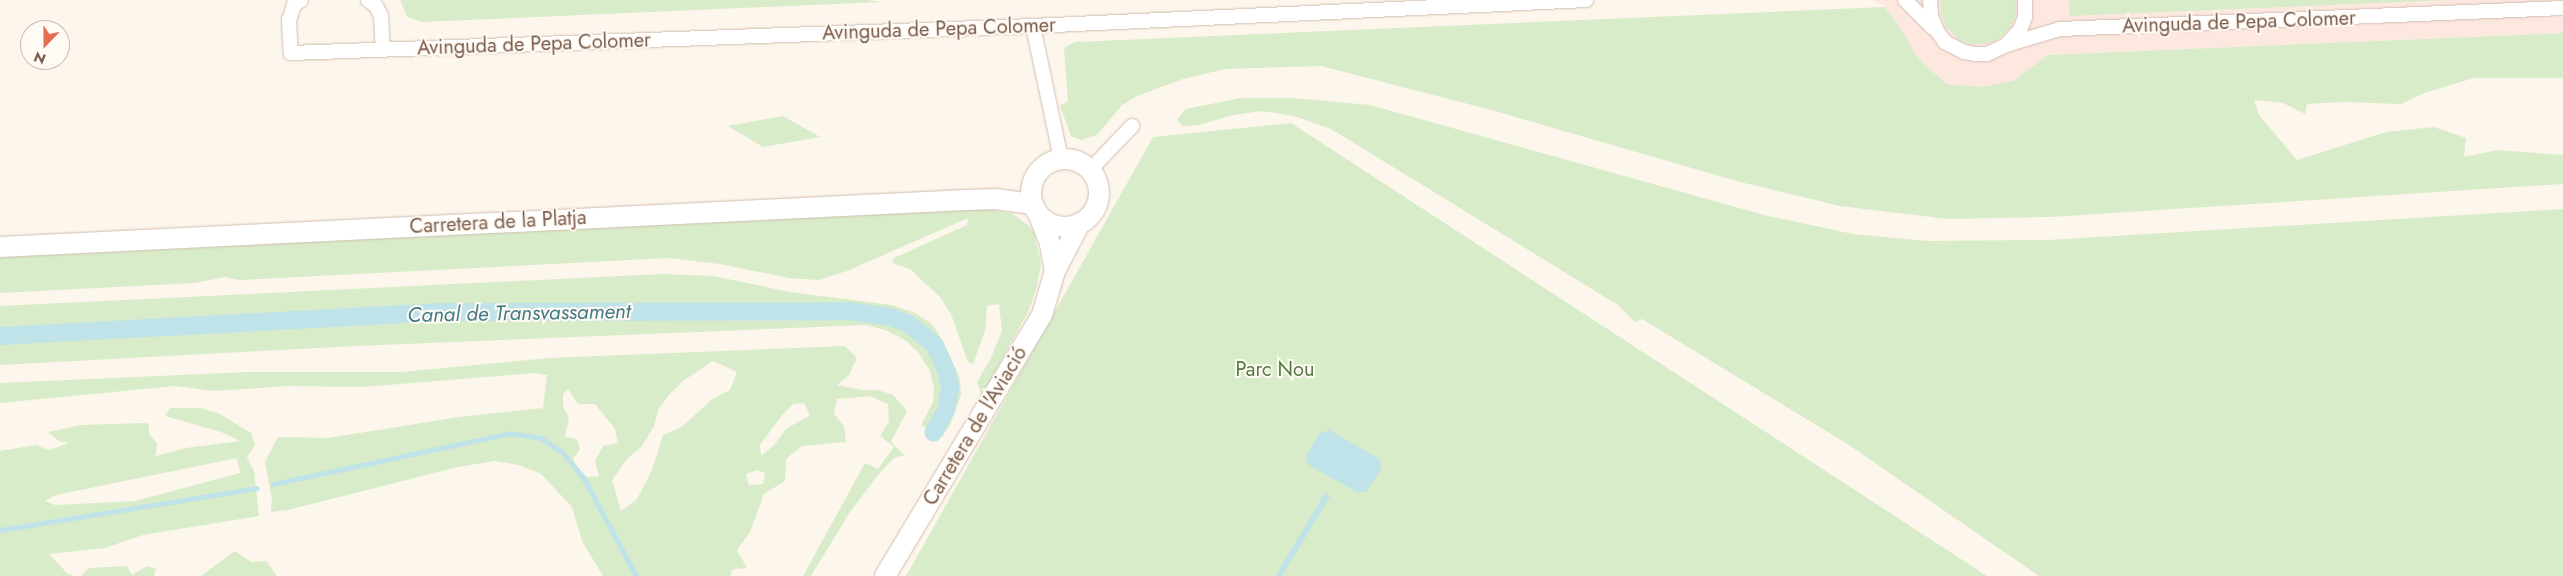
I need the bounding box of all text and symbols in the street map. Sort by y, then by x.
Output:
street label: Avinguda de Pepa Colomer [2122,6,2356,38]
street label: Avinguda de Pepa Colomer [822,13,1056,45]
north arrow [20,20,70,70]
street label: Avinguda de Pepa Colomer [417,28,651,60]
text: N [31,47,49,69]
street label: Carretera de la Platja [409,205,587,239]
water label: Canal de Transvassament [407,298,631,328]
street label: Carretera de l'Aviació [918,342,1032,510]
park label: Parc Nou [1235,357,1315,381]

